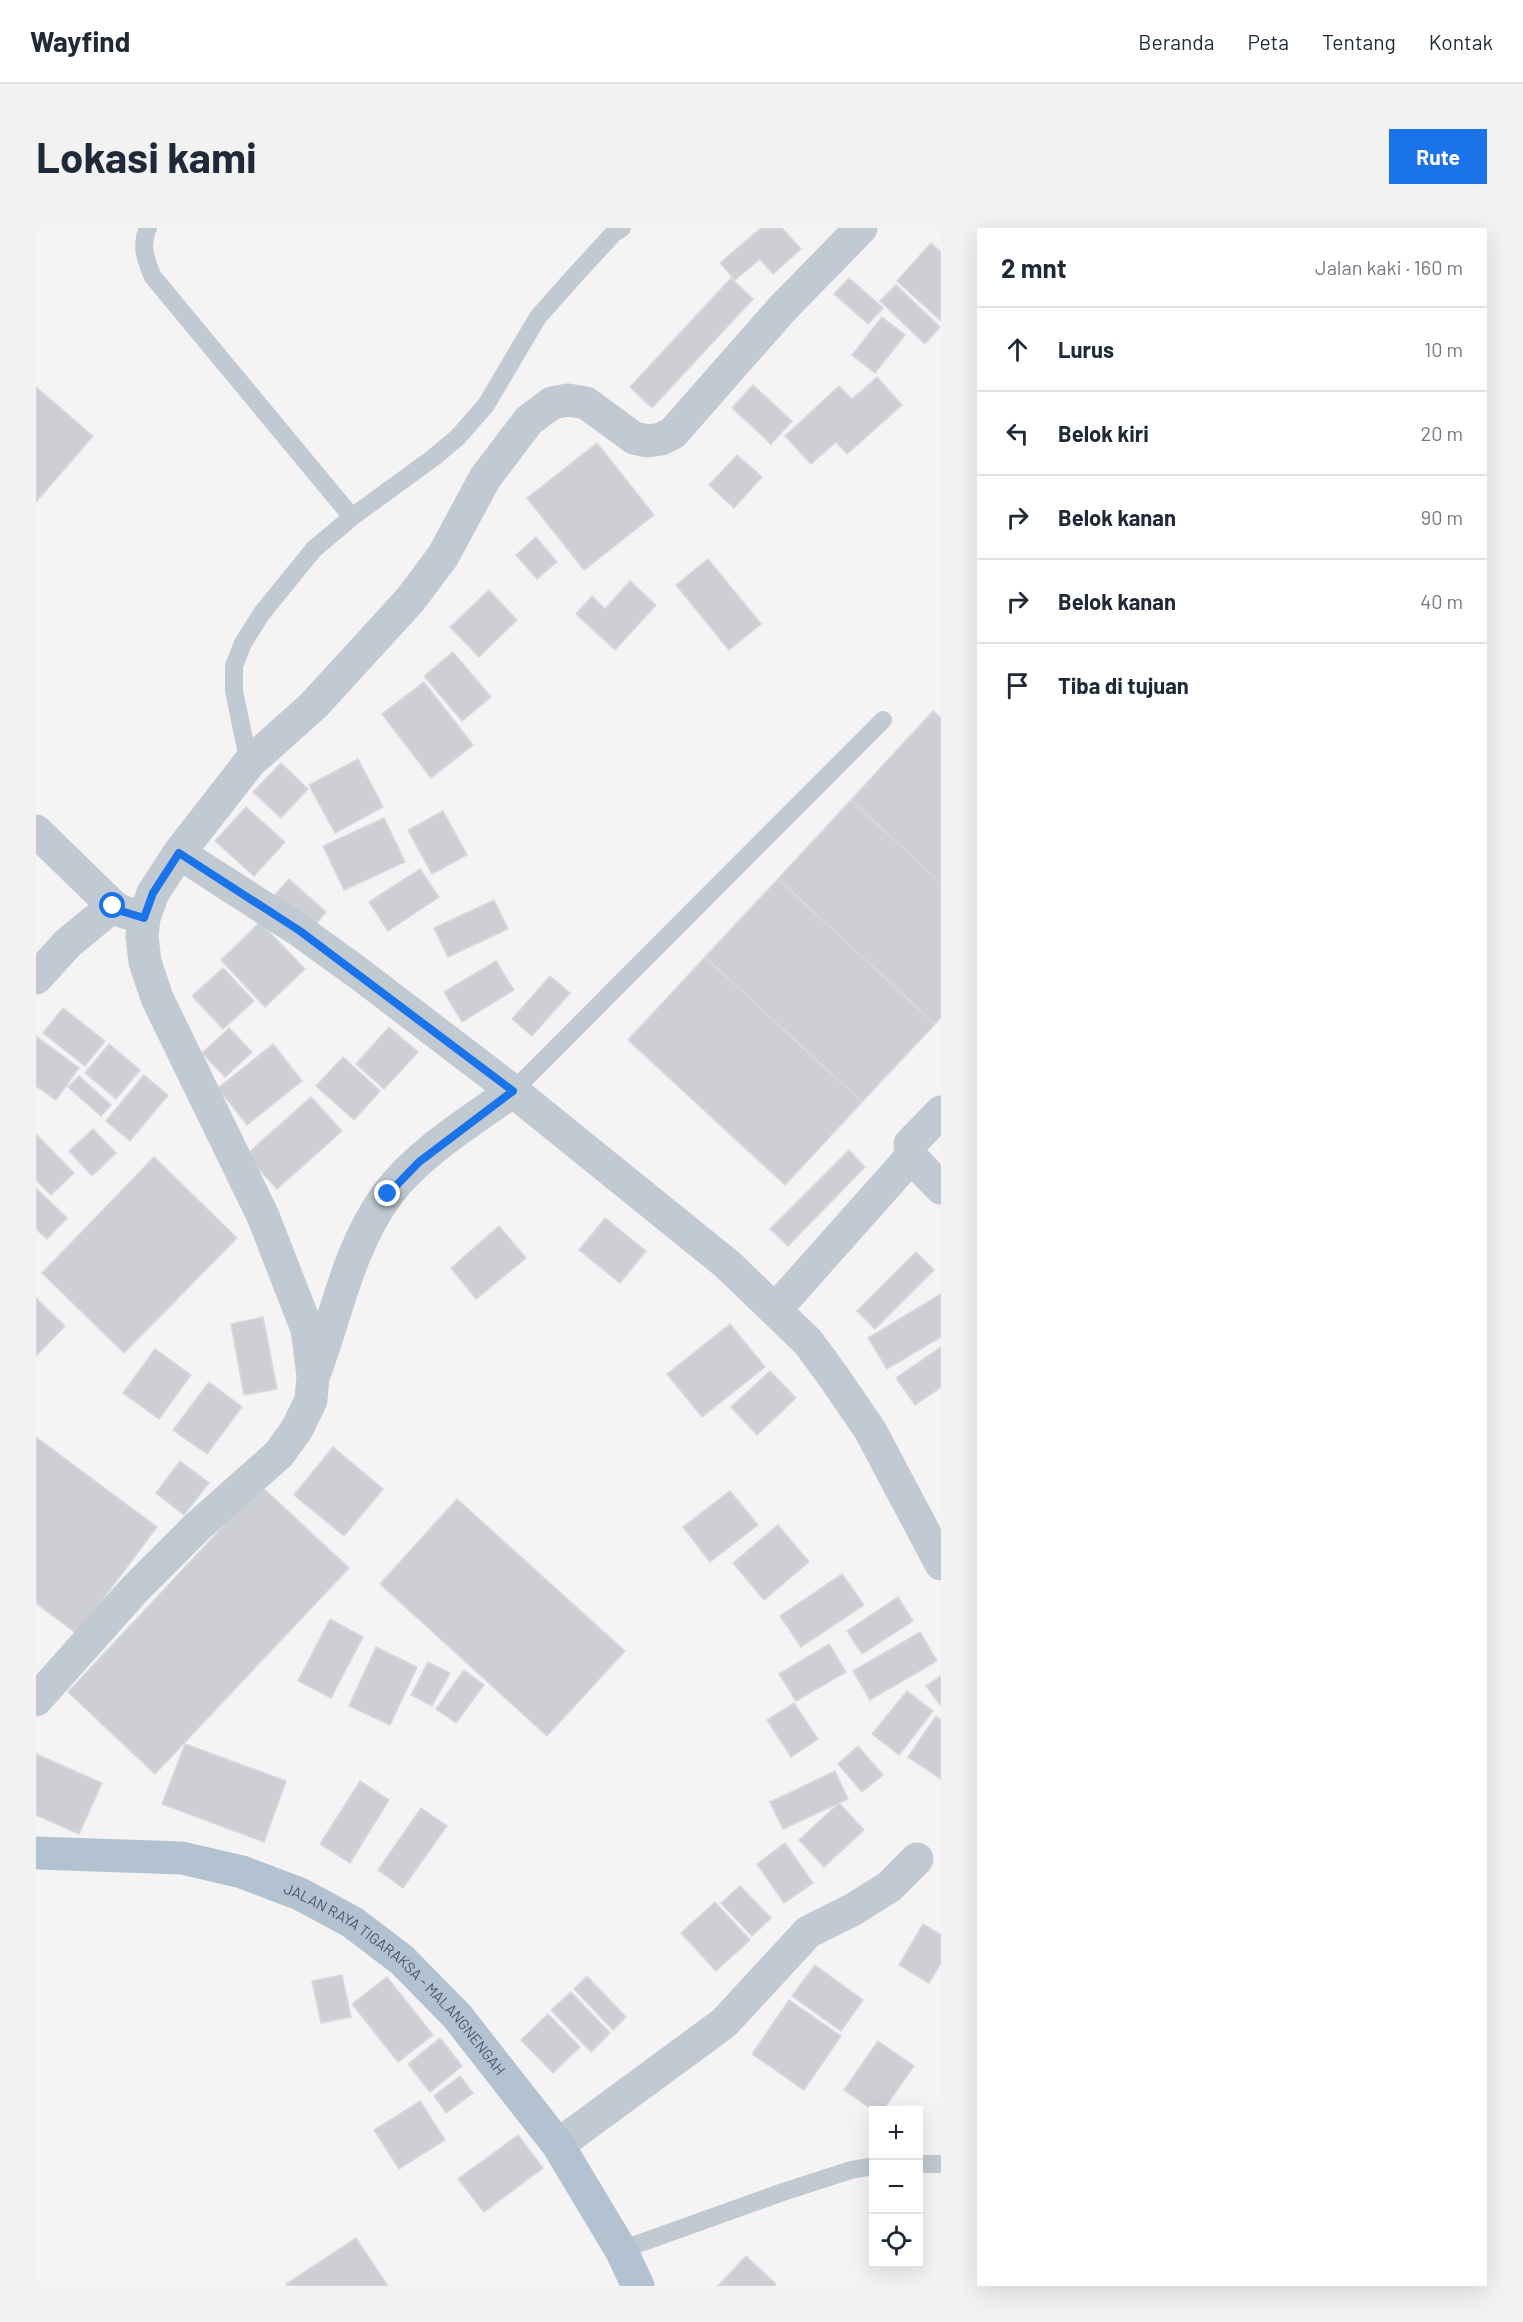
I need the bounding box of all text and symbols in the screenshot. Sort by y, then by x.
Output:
text: Wayfind [30,24,130,58]
text: Beranda [1138,29,1214,54]
text: Peta [1247,29,1289,54]
text: Tentang [1322,29,1396,54]
text: Kontak [1429,29,1493,54]
button: Rute [1389,129,1487,184]
text: Lokasi kami [36,131,257,181]
text: 2 mnt [1001,252,1067,283]
text: Jalan kaki · 160 m [1315,255,1463,279]
icon: ahead [1001,333,1034,366]
text: Lurus [1058,336,1114,362]
text: 10 m [1424,337,1463,361]
icon: left [1001,417,1034,450]
text: Belok kiri [1058,420,1149,446]
text: 20 m [1420,421,1463,445]
icon: right [1001,501,1034,534]
text: Belok kanan [1058,504,1176,530]
text: 90 m [1421,505,1463,529]
icon: right [1001,585,1034,618]
text: Belok kanan [1058,588,1176,614]
text: 40 m [1420,589,1463,613]
icon: arrive [1001,669,1034,702]
text: Tiba di tujuan [1058,672,1189,698]
route start [99,892,125,918]
route end [374,1180,400,1206]
street label: JALAN RAYA TIGARAKSA - MALANGNENGAH [282,1879,510,2078]
map controls [869,2106,923,2268]
button: + [869,2106,923,2160]
button: − [869,2160,923,2214]
button: locate [869,2214,923,2268]

